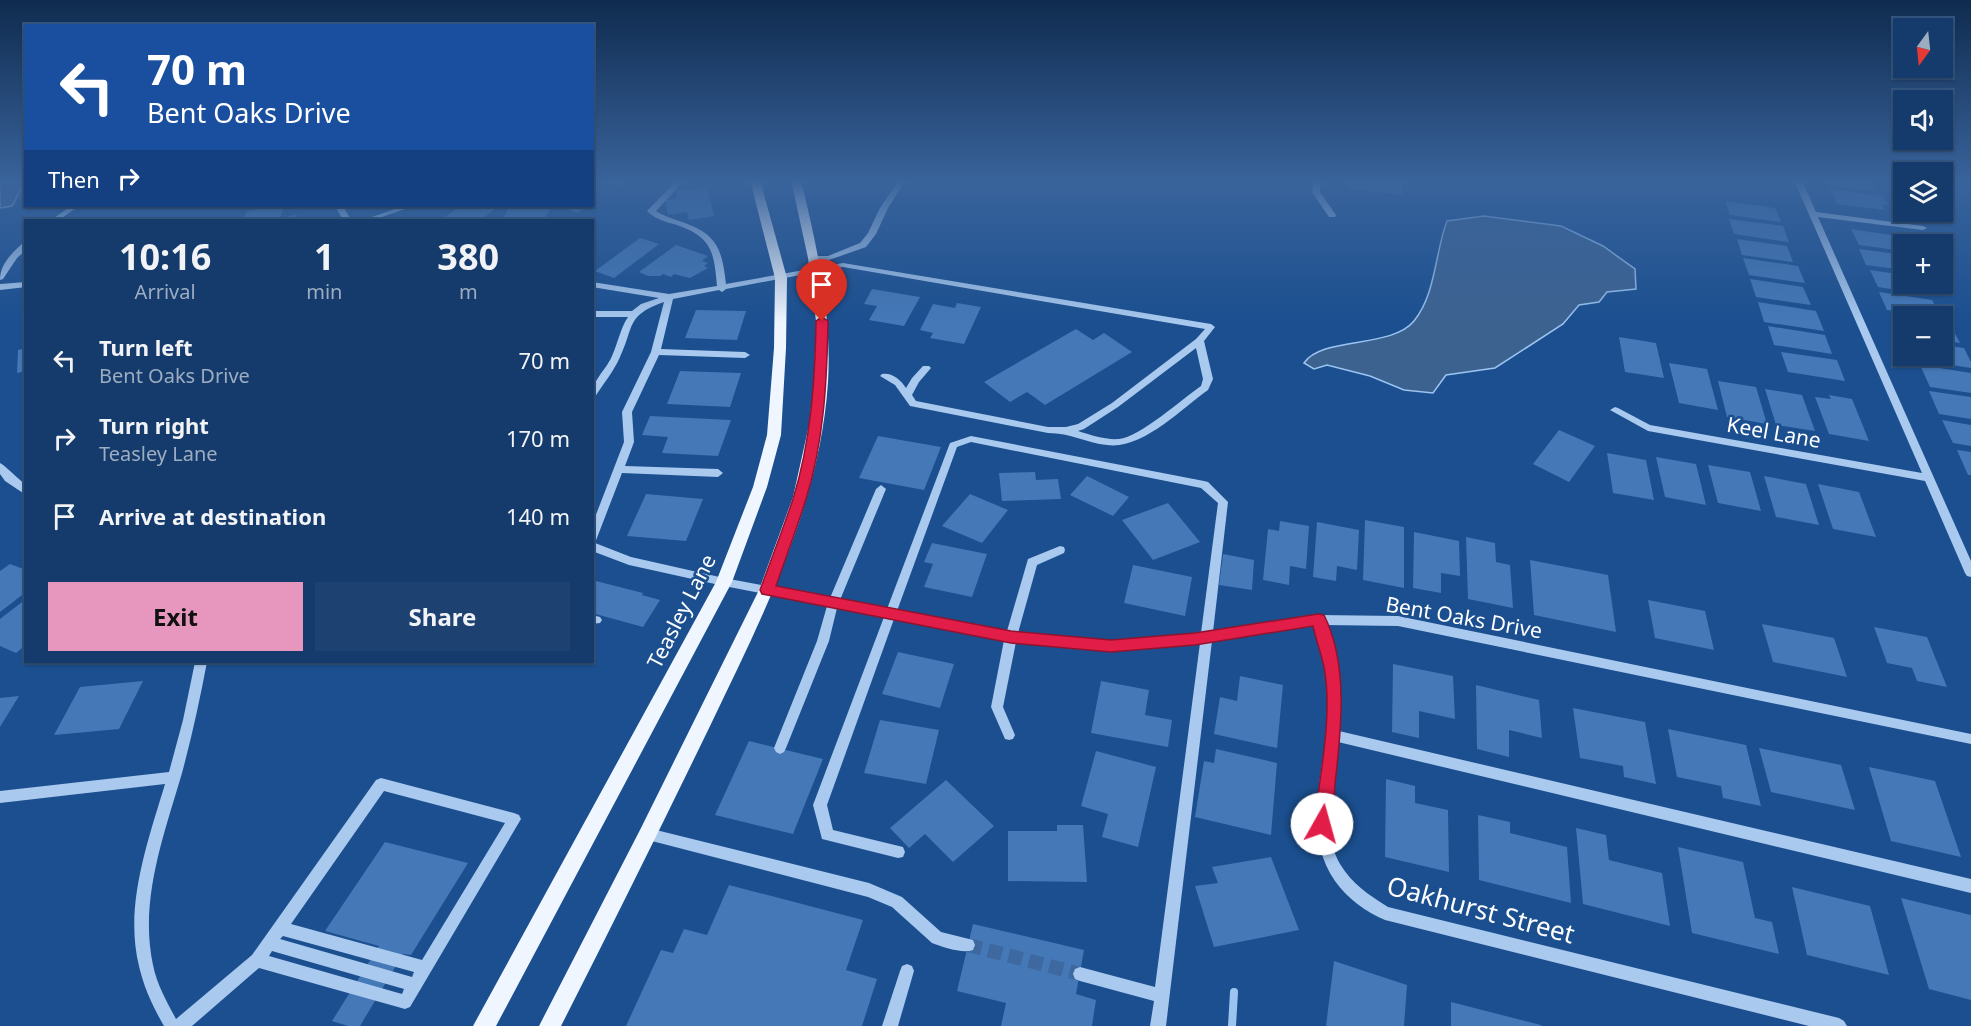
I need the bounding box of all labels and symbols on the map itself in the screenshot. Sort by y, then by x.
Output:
north arrow [1893,18,1953,78]
pin [796,259,847,321]
street label: Keel Lane [1725,410,1823,454]
street label: Teasley Lane [640,549,722,673]
street label: Bent Oaks Drive [1384,589,1544,645]
position arrow [1290,792,1354,856]
street label: Oakhurst Street [1383,867,1579,951]

